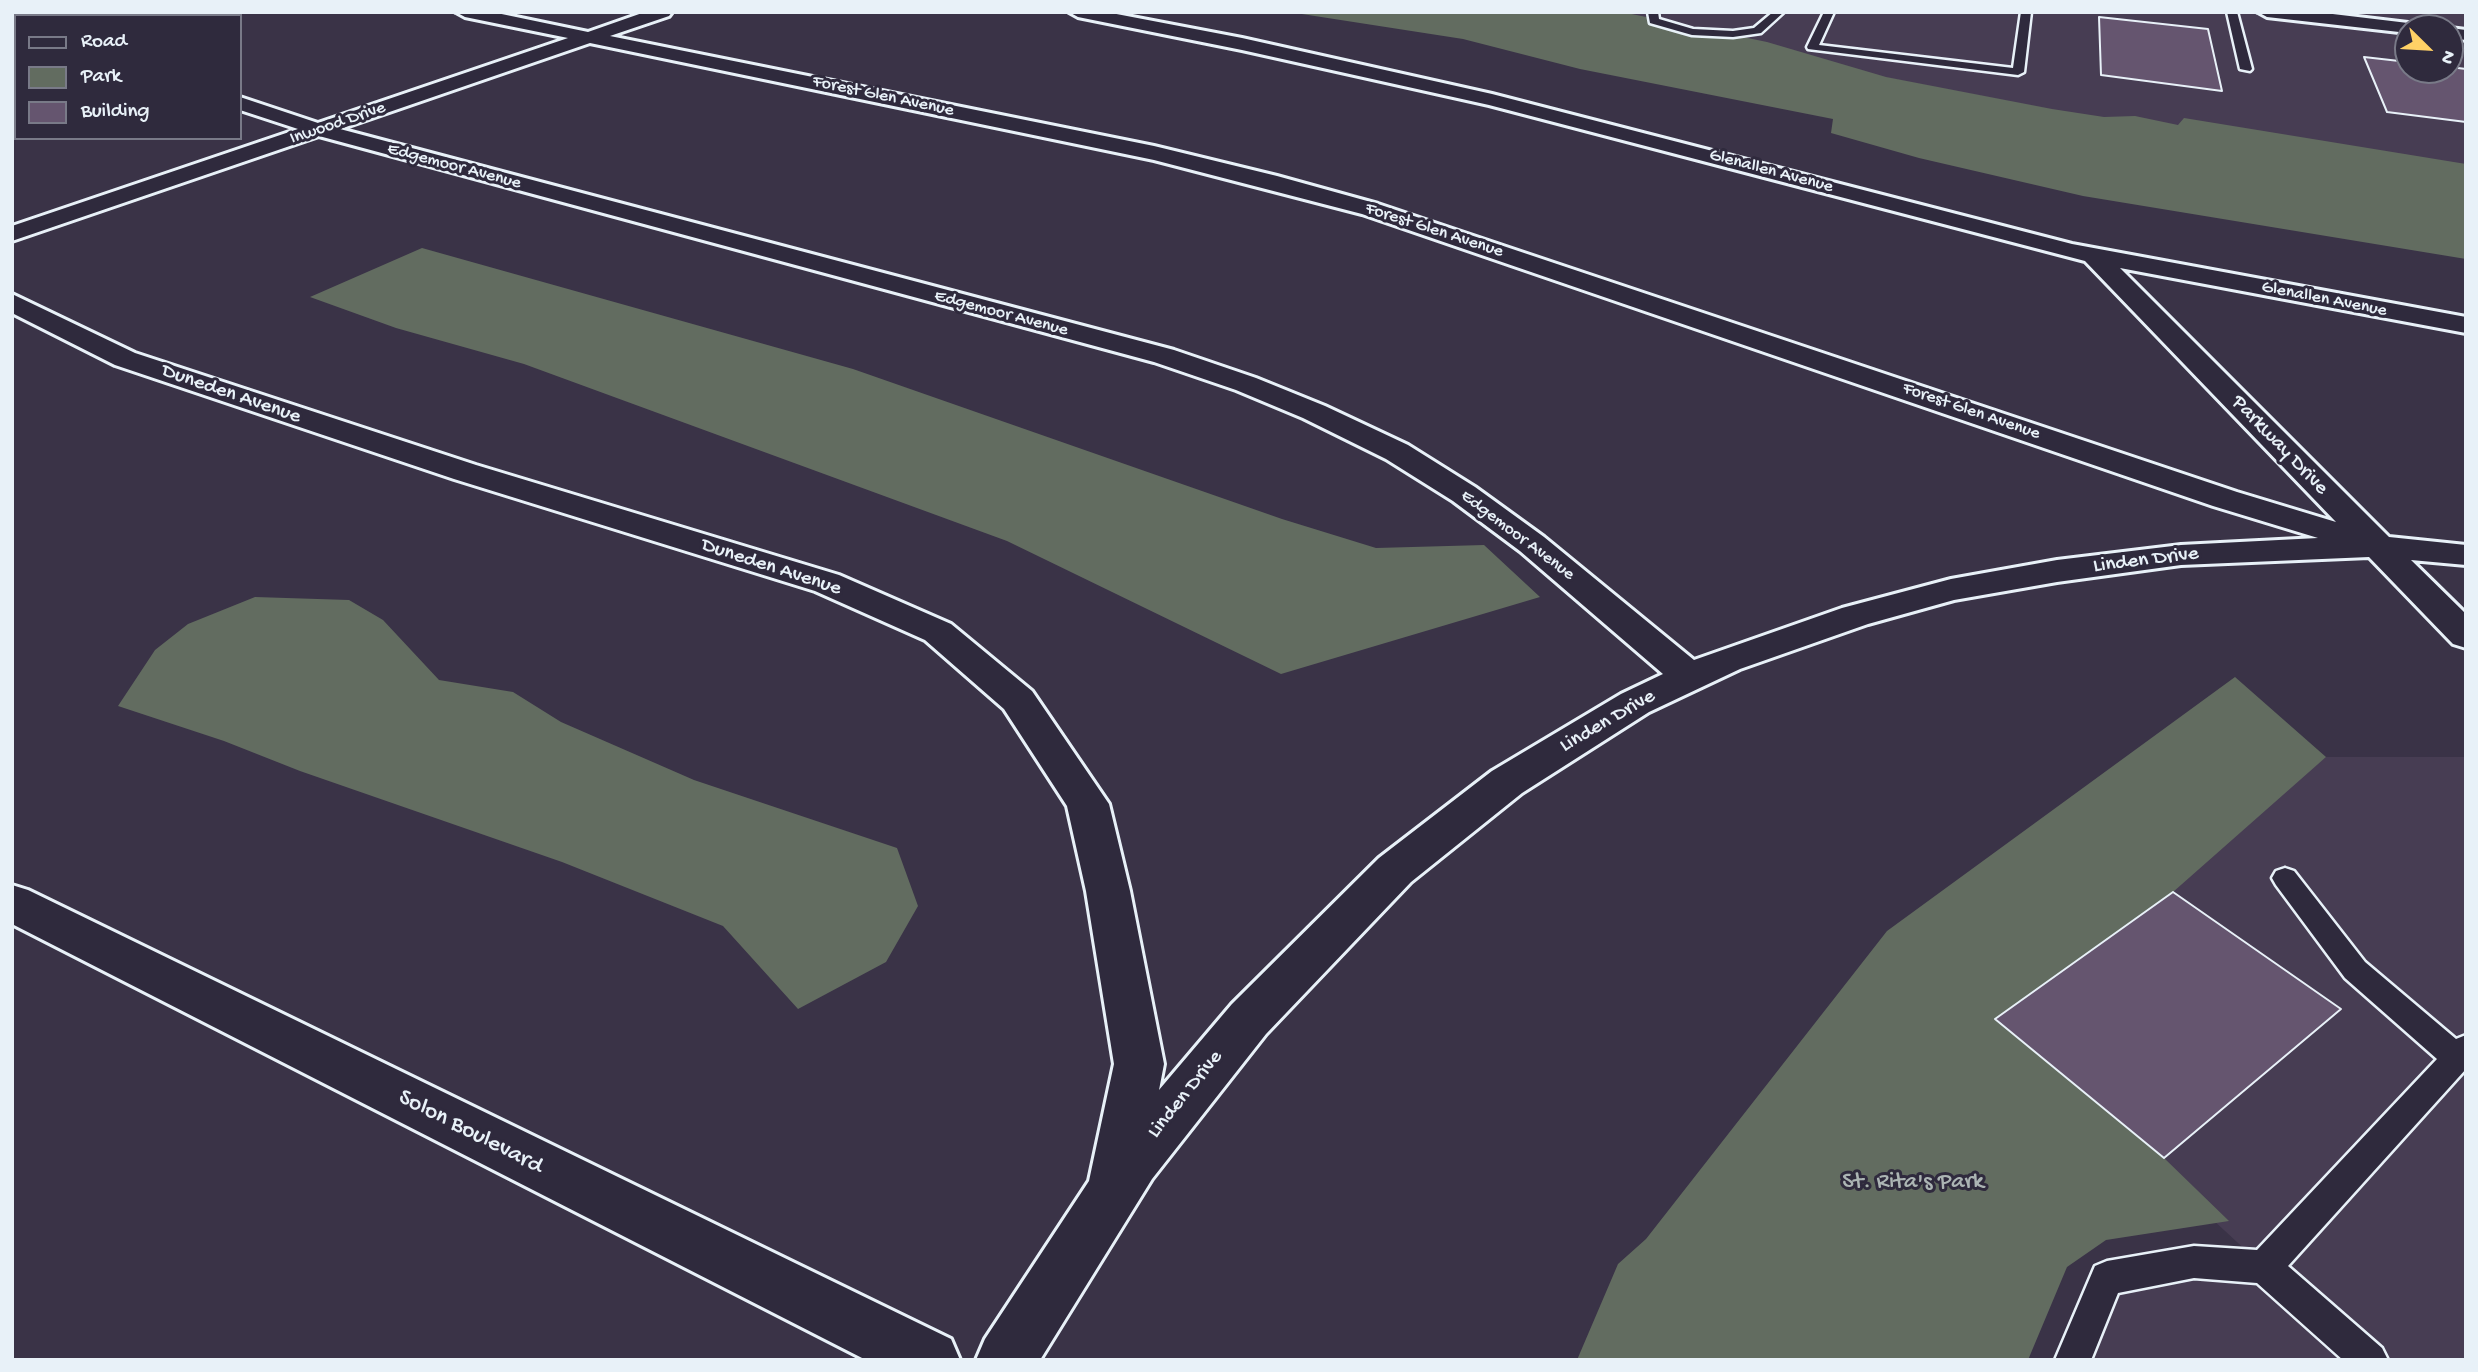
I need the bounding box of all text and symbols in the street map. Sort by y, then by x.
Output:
legend [14,14,242,140]
north arrow [2394,14,2464,84]
text: Road [81,30,127,55]
text: N [2434,47,2460,67]
text: Park [81,65,121,90]
street label: Forest Glen Avenue [810,71,956,123]
street label: Inwood Drive [287,98,389,150]
text: Building [81,100,150,125]
street label: Edgemoor Avenue [385,139,523,195]
street label: Glenallen Avenue [1707,145,1835,199]
street label: Forest Glen Avenue [1362,198,1506,264]
street label: Glenallen Avenue [2259,277,2389,323]
street label: Edgemoor Avenue [932,286,1070,342]
street label: Duneden Avenue [158,359,304,431]
street label: Forest Glen Avenue [1899,378,2043,446]
street label: Parkway Drive [2225,391,2333,501]
street label: Edgemoor Avenue [1456,486,1578,586]
street label: Duneden Avenue [698,534,844,602]
street label: Linden Drive [2092,542,2200,580]
street label: Linden Drive [1556,685,1660,759]
street label: Linden Drive [1143,1046,1229,1144]
street label: Solon Boulevard [393,1084,547,1182]
park label: St. Rita's Park [1842,1169,1984,1197]

